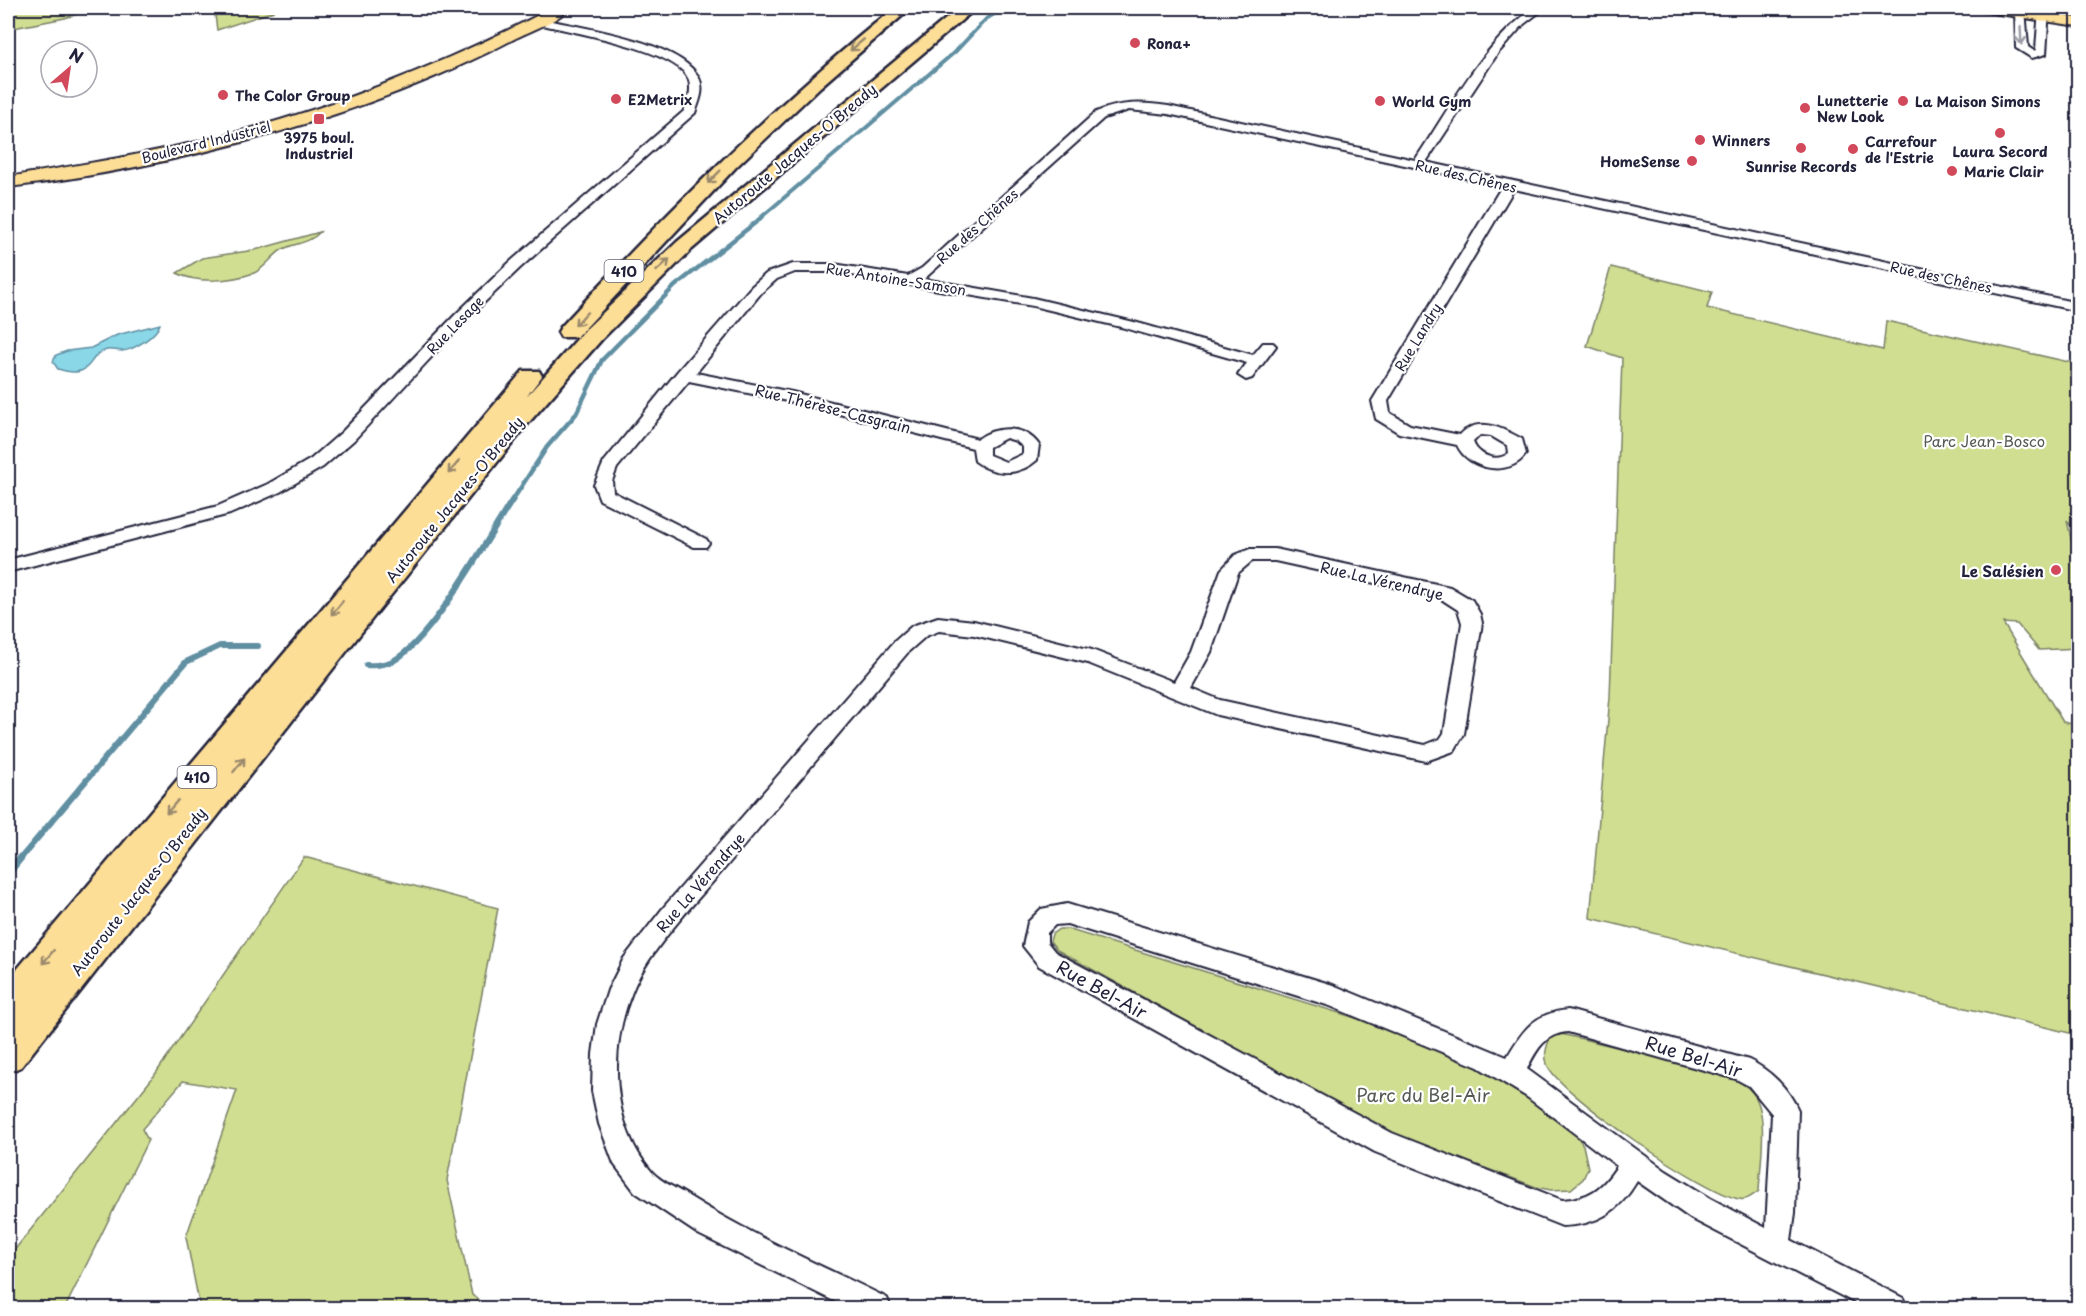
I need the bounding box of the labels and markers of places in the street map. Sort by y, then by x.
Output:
place label: Rona+ [1147,33,1191,54]
marker: Rona+ [1128,36,1142,50]
place label: The Color Group [235,85,350,106]
marker: The Color Group [216,88,230,102]
place label: E2Metrix [628,89,692,110]
place label: Lunetterie New Look [1817,90,1888,127]
place label: World Gym [1392,91,1471,112]
place label: La Maison Simons [1915,91,2041,112]
marker: E2Metrix [609,92,623,106]
marker: World Gym [1373,94,1387,108]
marker: La Maison Simons [1896,94,1910,108]
marker: Lunetterie New Look [1798,101,1812,115]
marker: 3975 boul. Industriel [312,112,326,126]
marker: Laura Secord [1993,126,2007,140]
place label: 3975 boul. Industriel [284,127,355,164]
place label: Winners [1712,130,1770,151]
place label: Carrefour de l'Estrie [1865,131,1937,168]
marker: Winners [1693,133,1707,147]
marker: Sunrise Records [1794,141,1808,155]
place label: Laura Secord [1952,141,2048,162]
marker: Carrefour de l'Estrie [1846,142,1860,156]
place label: HomeSense [1600,151,1680,172]
marker: HomeSense [1685,154,1699,168]
place label: Sunrise Records [1745,156,1857,177]
place label: Marie Clair [1964,161,2045,182]
marker: Marie Clair [1945,164,1959,178]
place label: Le Salésien [1961,559,2044,582]
marker: Le Salésien [2049,563,2063,577]

